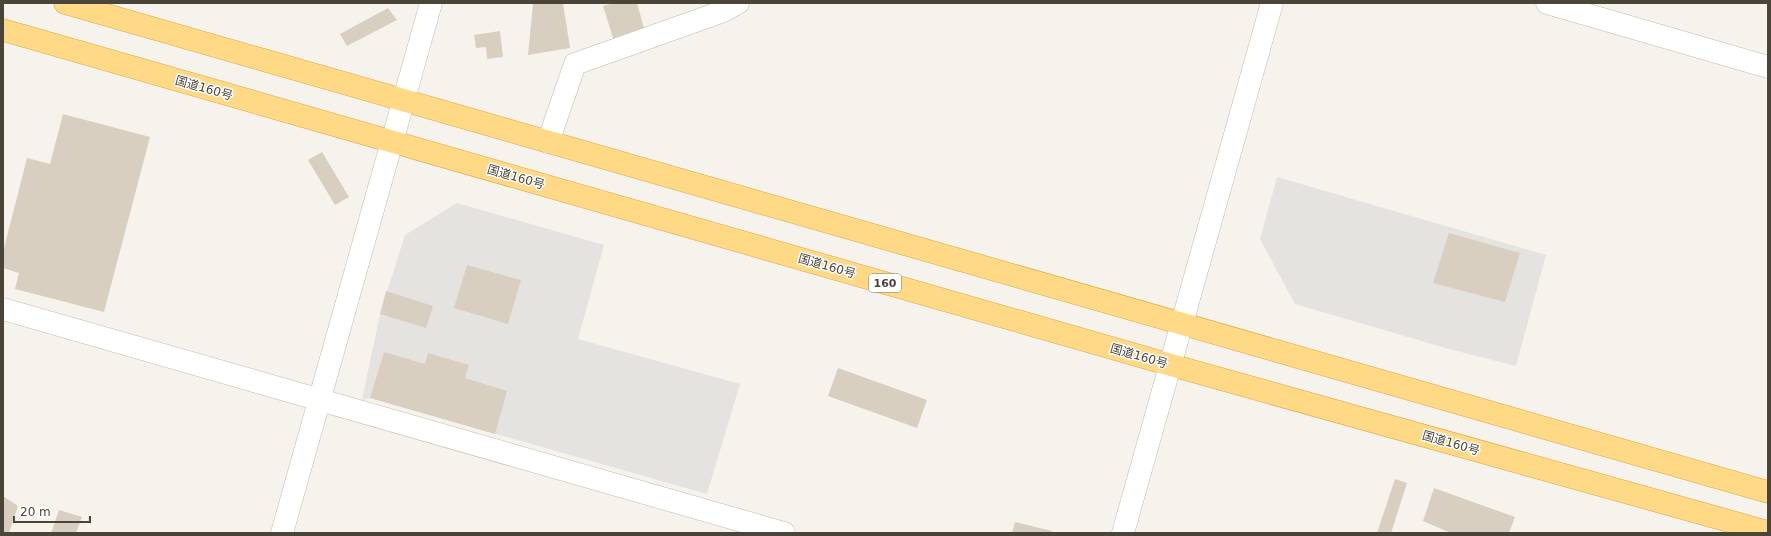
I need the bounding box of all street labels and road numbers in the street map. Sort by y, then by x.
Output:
street label: 国道160号 [174,73,234,103]
street label: 国道160号 [486,162,546,192]
street label: 国道160号 [797,251,857,281]
road number: 160 [869,274,901,292]
street label: 国道160号 [1109,341,1169,371]
street label: 国道160号 [1421,428,1481,458]

